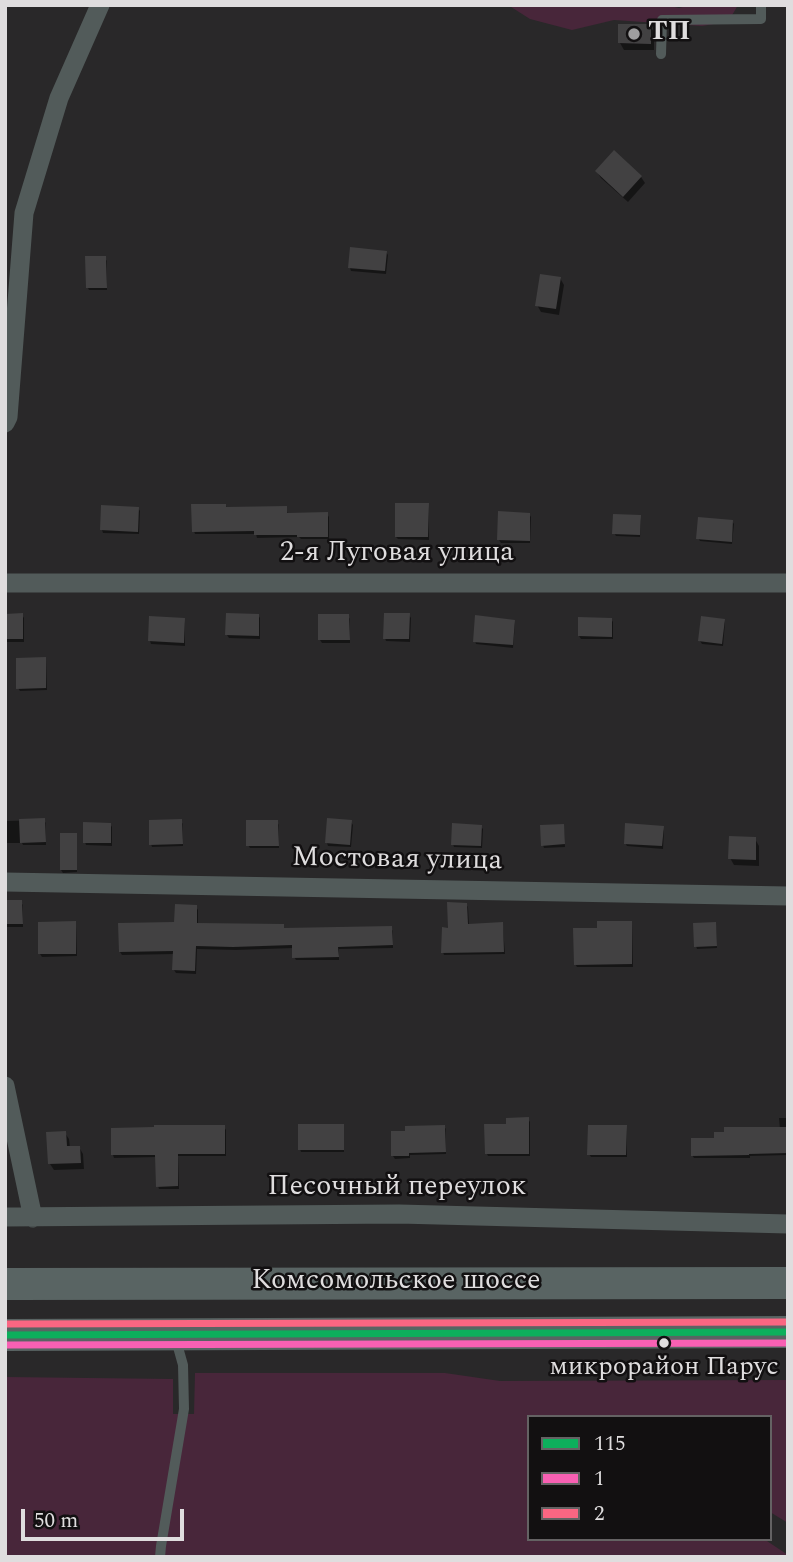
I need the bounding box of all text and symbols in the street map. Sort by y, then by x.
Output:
place label: ТП [648,17,690,51]
marker: ТП [626,26,642,42]
street label: 2-я Луговая улица [280,538,514,572]
street label: Мостовая улица [292,842,502,880]
street label: Песочный переулок [268,1172,526,1206]
street label: Комсомольское шоссе [251,1266,541,1300]
marker: микрорайон Парус [657,1336,671,1350]
place label: микрорайон Парус [549,1353,779,1385]
legend [527,1415,772,1541]
text: 115 [594,1428,626,1460]
text: 1 [594,1463,605,1495]
scale bar [24,1496,187,1540]
text: 2 [594,1498,605,1530]
text: 50 m [34,1505,78,1537]

